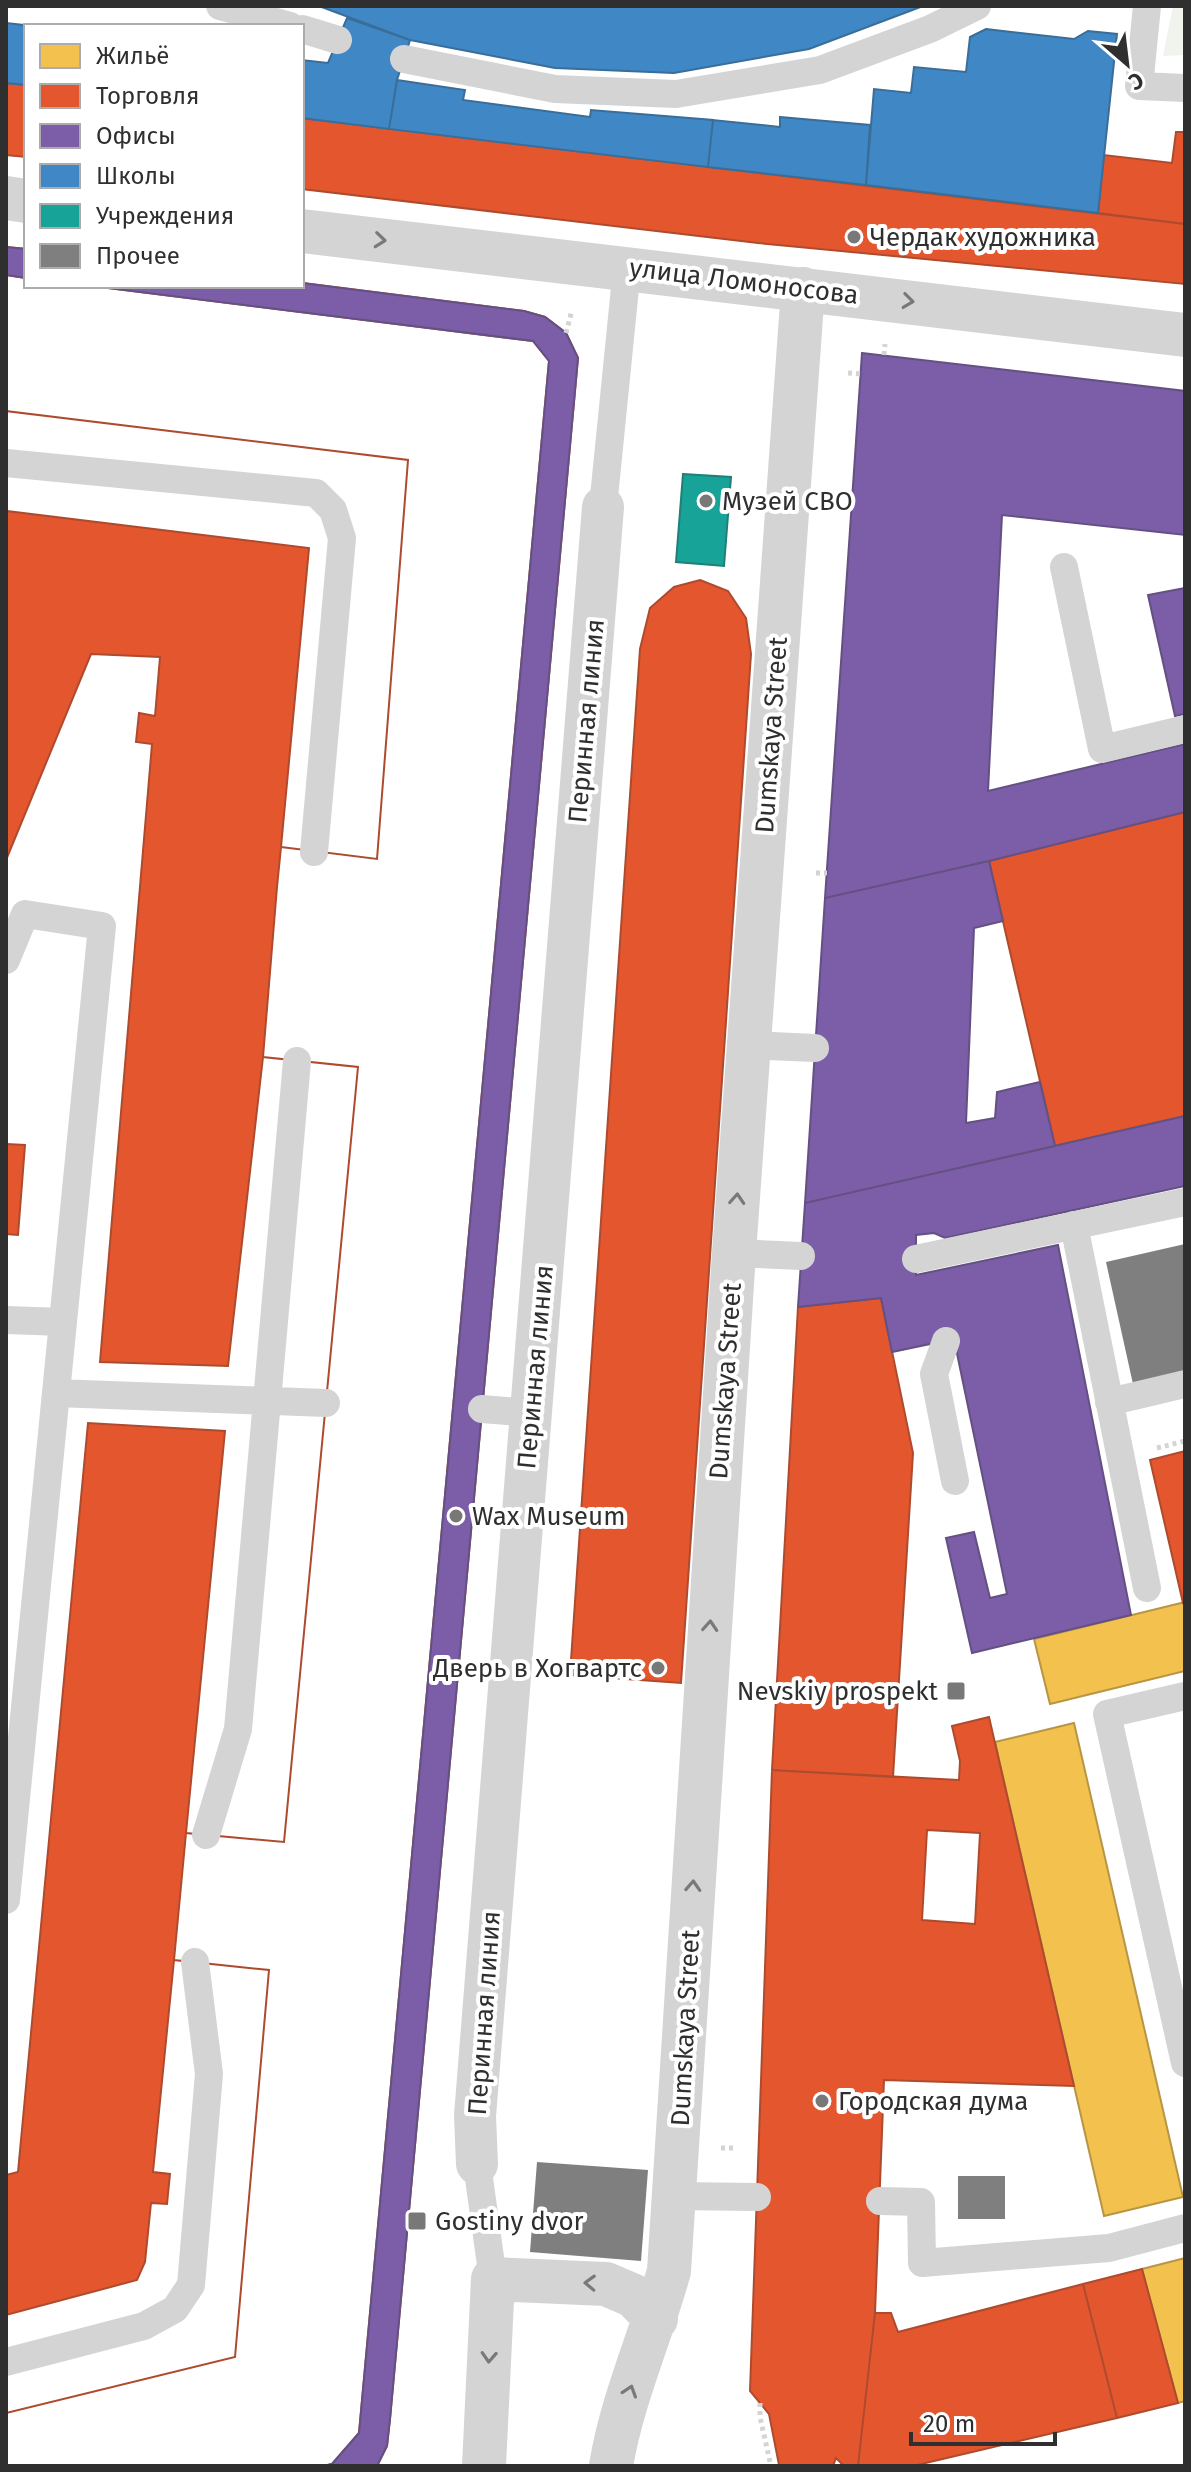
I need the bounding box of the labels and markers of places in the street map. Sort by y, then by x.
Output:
place label: Чердак художника [870,222,1096,253]
marker: Чердак художника [845,228,863,246]
place label: Музей СВО [722,486,853,517]
marker: Музей СВО [697,492,715,510]
place label: Wax Museum [472,1501,625,1532]
marker: Wax Museum [447,1507,465,1525]
place label: Дверь в Хогвартс [432,1653,642,1684]
marker: Дверь в Хогвартс [649,1659,667,1677]
place label: Nevskiy prospekt [737,1676,939,1707]
marker: Nevskiy prospekt [945,1680,967,1702]
place label: Городская дума [838,2086,1028,2117]
marker: Городская дума [813,2092,831,2110]
place label: Gostiny dvor [435,2206,584,2237]
marker: Gostiny dvor [406,2210,428,2232]

